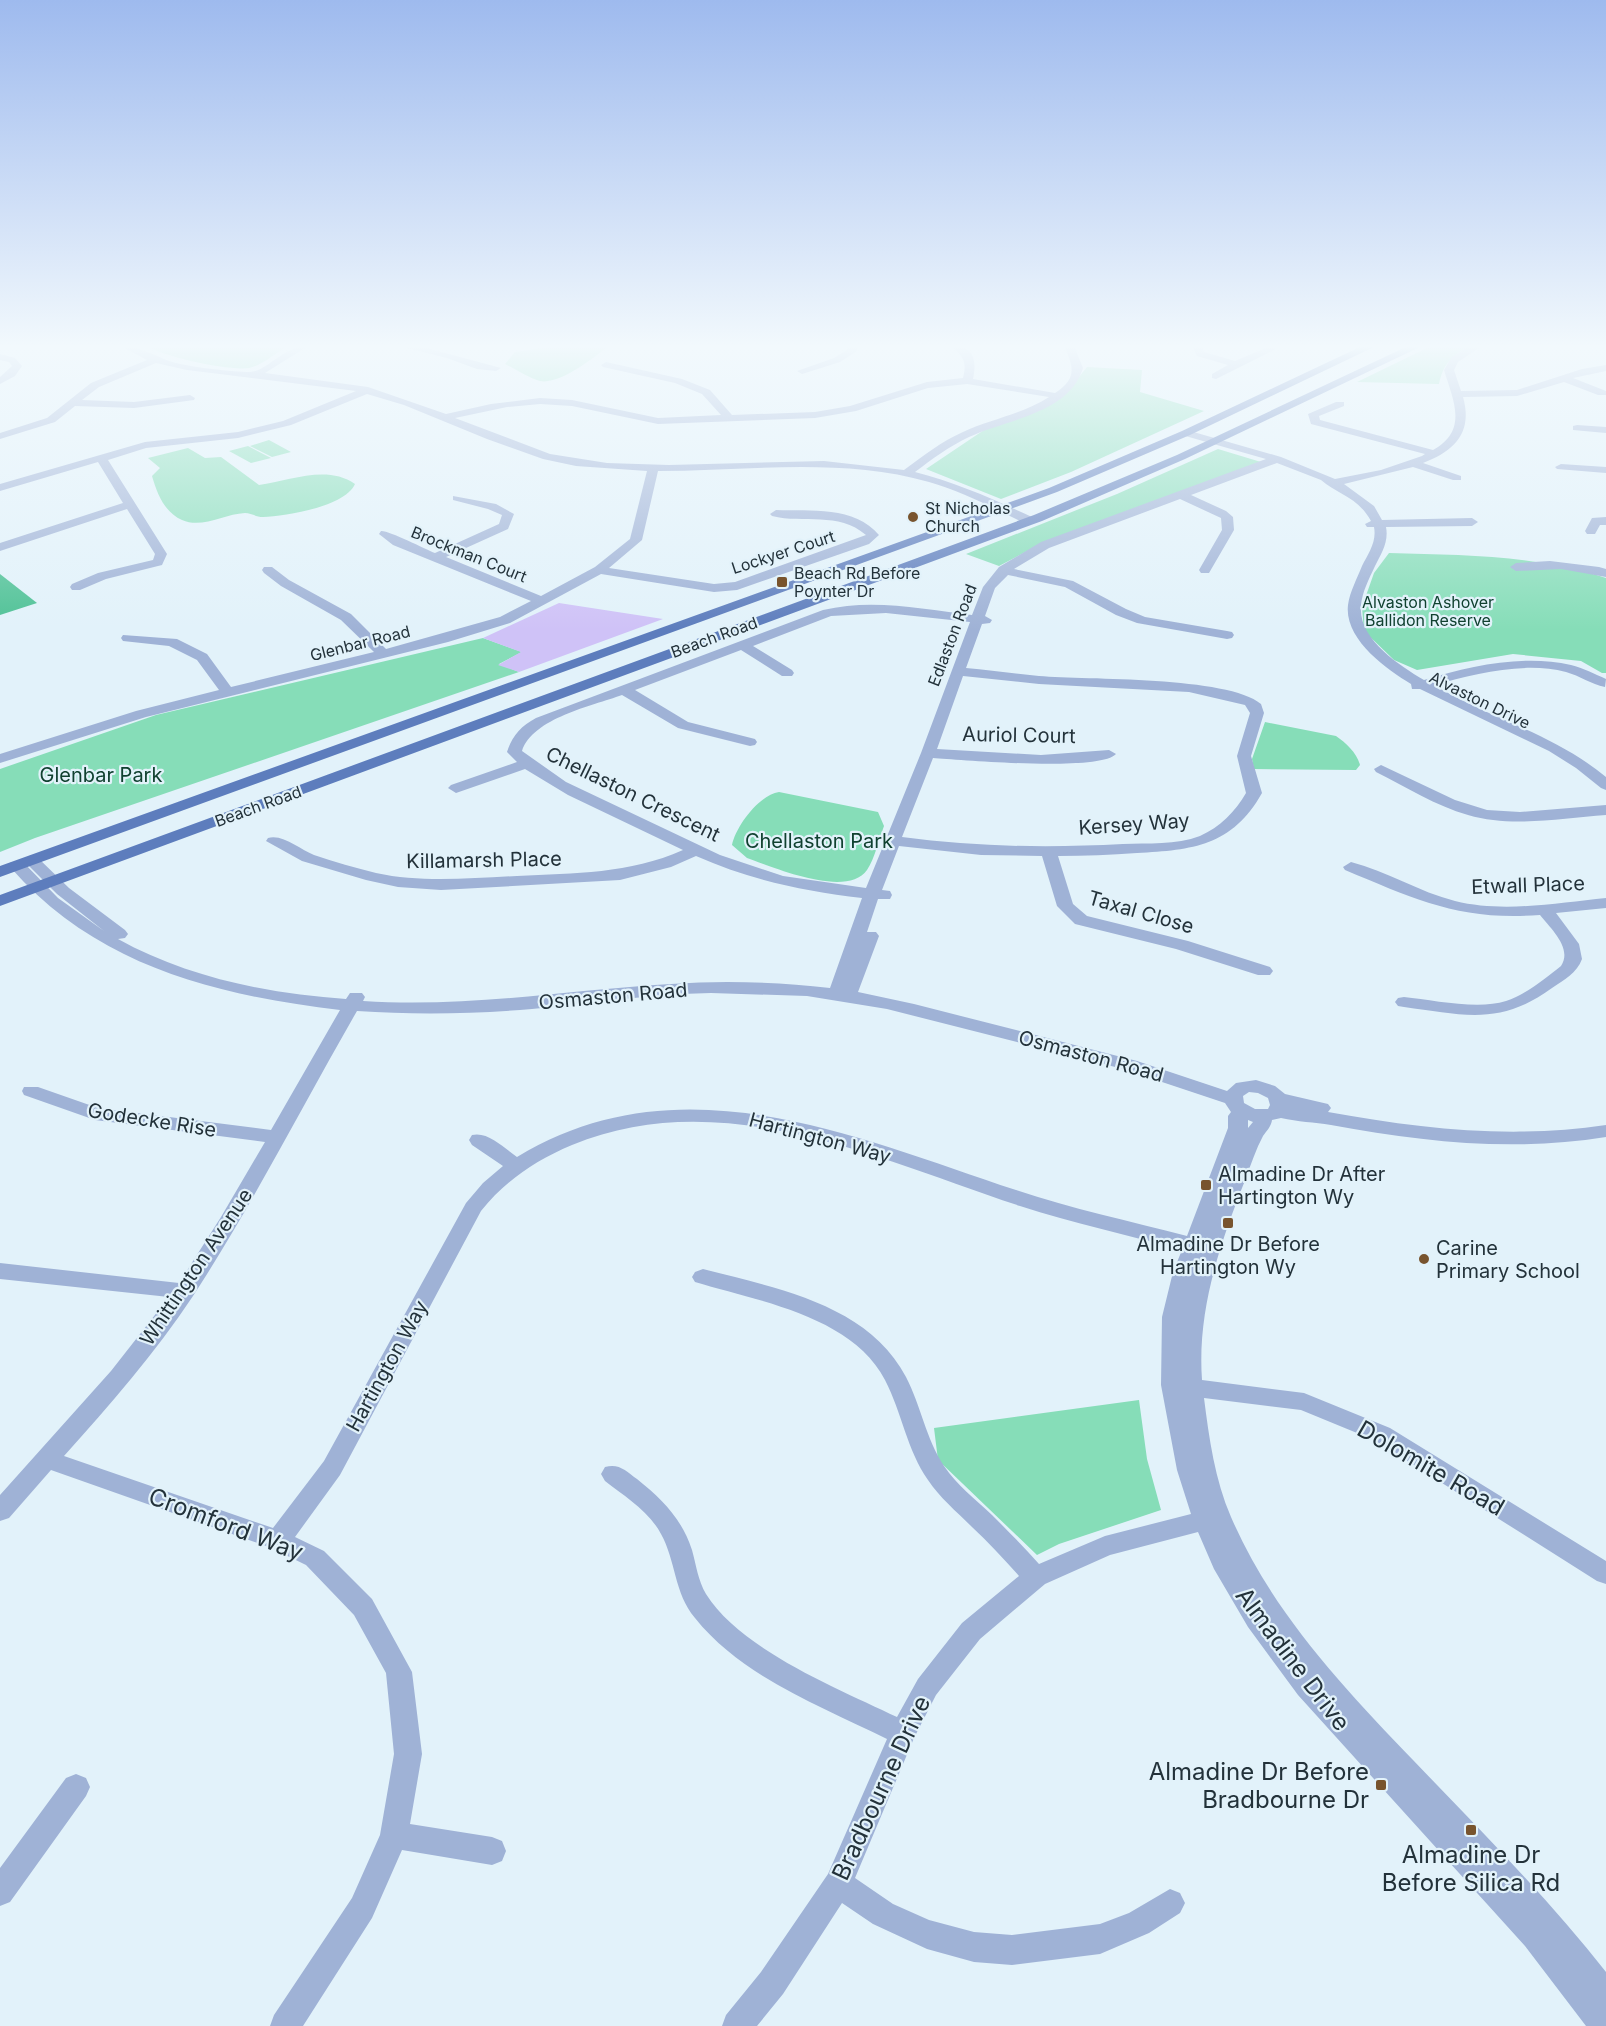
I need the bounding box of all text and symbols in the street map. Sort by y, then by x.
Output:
place label: St Nicholas Church [925,498,1010,536]
marker: St Nicholas Church [906,510,920,524]
street label: Brockman Court [408,522,530,586]
street label: Lockyer Court [729,526,837,578]
place label: Beach Rd Before Poynter Dr [794,563,920,601]
marker: Beach Rd Before Poynter Dr [775,575,789,589]
street label: Edlaston Road [923,581,981,689]
park label: Alvaston Ashover Ballidon Reserve [1362,592,1494,630]
street label: Beach Road [668,612,760,662]
street label: Glenbar Road [308,621,412,665]
street label: Alvaston Drive [1426,667,1534,733]
street label: Auriol Court [962,722,1076,748]
street label: Chellaston Crescent [542,741,724,847]
park label: Glenbar Park [40,763,162,787]
street label: Beach Road [212,781,304,831]
street label: Kersey Way [1078,808,1190,840]
park label: Chellaston Park [745,829,893,853]
street label: Killamarsh Place [406,847,562,873]
street label: Etwall Place [1471,871,1585,899]
street label: Taxal Close [1085,885,1197,939]
street label: Osmaston Road [538,978,688,1014]
street label: Osmaston Road [1016,1025,1166,1087]
street label: Godecke Rise [86,1098,218,1142]
street label: Hartington Way [746,1108,894,1168]
place label: Almadine Dr After Hartington Wy [1218,1162,1386,1209]
marker: Almadine Dr After Hartington Wy [1199,1178,1213,1192]
street label: Whittington Avenue [135,1184,257,1350]
marker: Almadine Dr Before Hartington Wy [1221,1216,1235,1230]
place label: Almadine Dr Before Hartington Wy [1136,1232,1320,1279]
place label: Carine Primary School [1436,1236,1580,1283]
marker: Carine Primary School [1417,1252,1431,1266]
street label: Hartington Way [341,1296,433,1436]
street label: Dolomite Road [1352,1414,1510,1522]
street label: Cromford Way [145,1481,307,1567]
street label: Almadine Drive [1230,1582,1356,1736]
street label: Bradbourne Drive [826,1691,936,1885]
place label: Almadine Dr Before Bradbourne Dr [1149,1757,1369,1814]
marker: Almadine Dr Before Bradbourne Dr [1374,1778,1388,1792]
marker: Almadine Dr Before Silica Rd [1464,1823,1478,1837]
place label: Almadine Dr Before Silica Rd [1382,1840,1560,1897]

